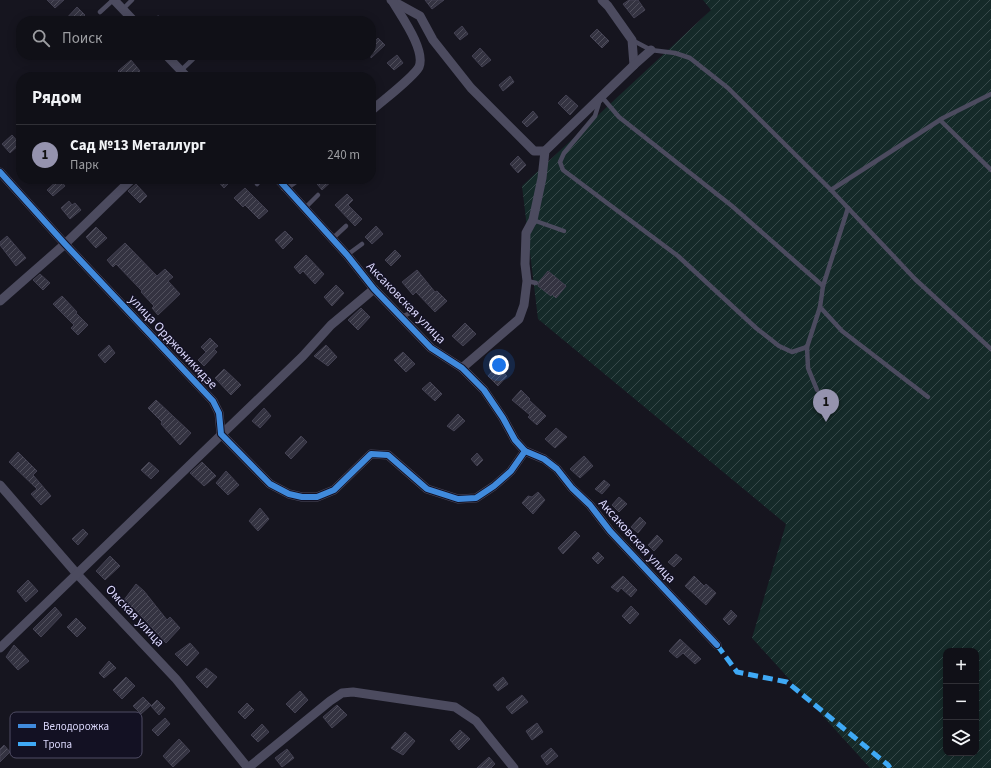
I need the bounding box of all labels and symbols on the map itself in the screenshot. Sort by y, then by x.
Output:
street label: Аксаковская улица [362,258,450,348]
street label: улица Орджоникидзе [124,291,222,393]
your location [489,355,509,375]
pin: 1 [813,389,839,422]
street label: Аксаковская улица [594,495,680,587]
street label: Омская улица [101,581,169,651]
legend [10,712,142,758]
text: Велодорожка [43,719,109,734]
text: Тропа [43,737,72,752]

